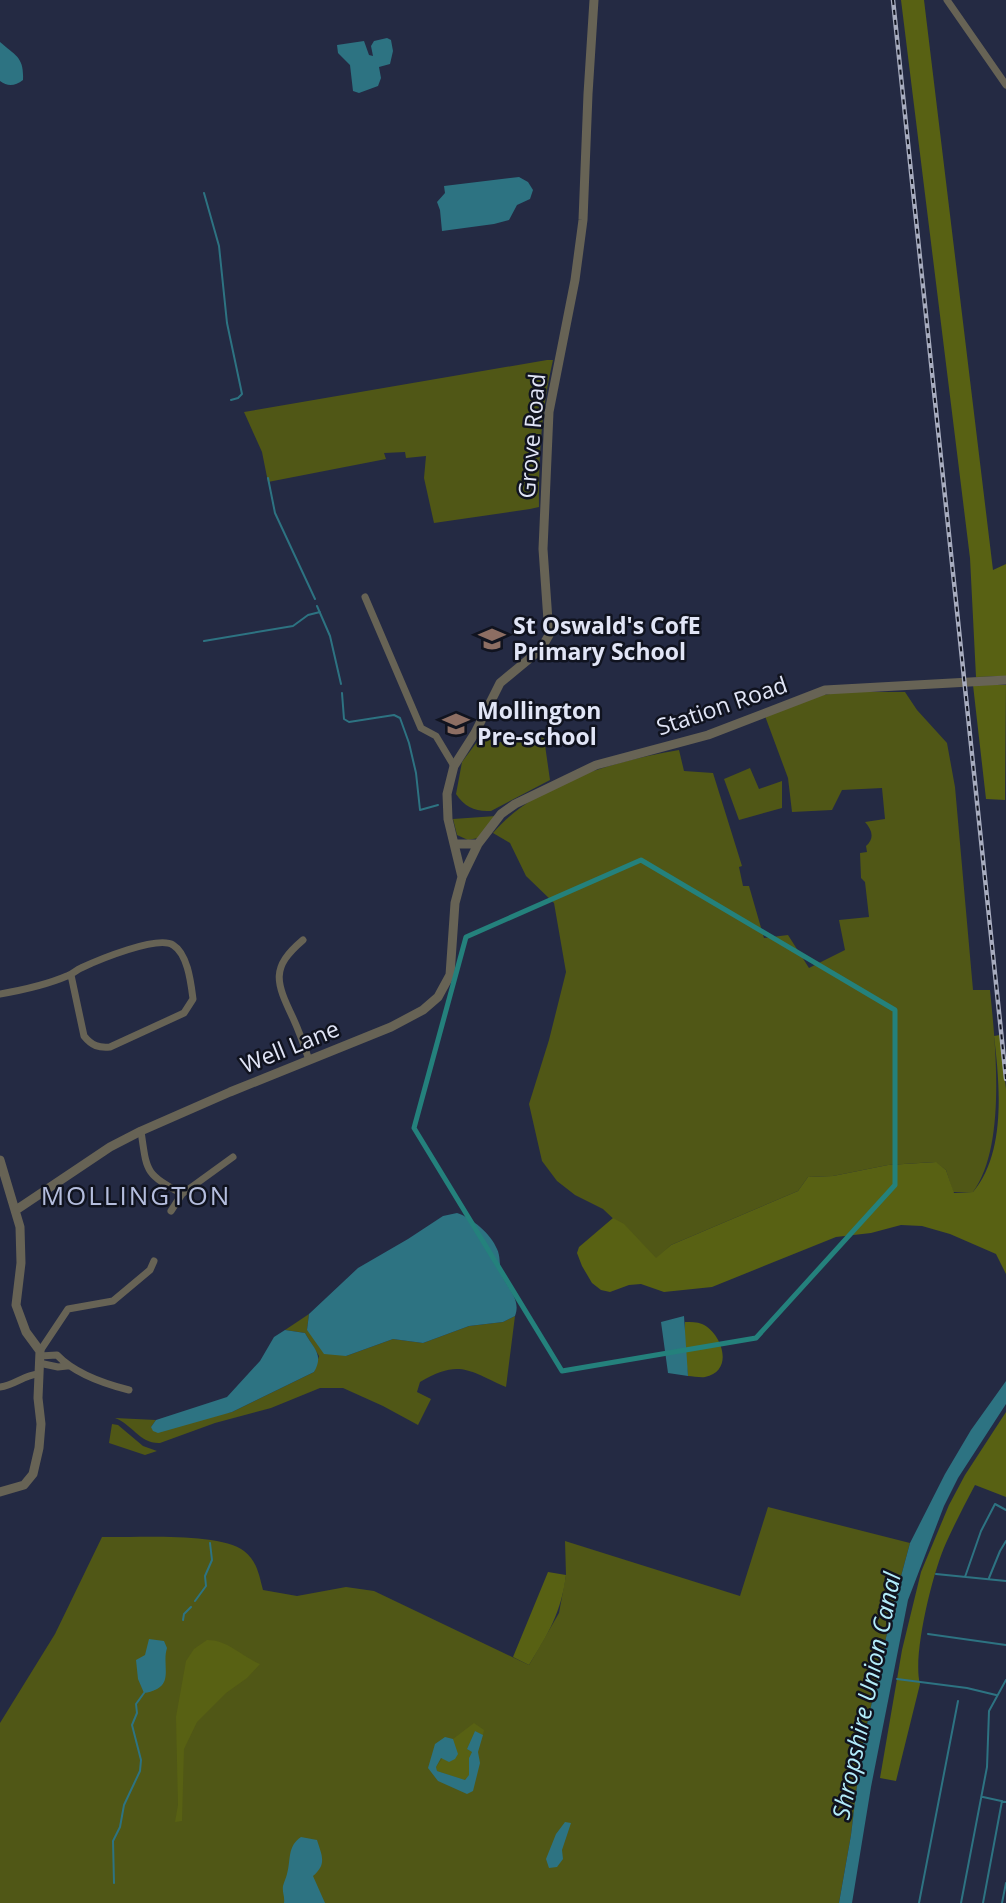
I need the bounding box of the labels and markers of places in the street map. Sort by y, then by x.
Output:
place label: St Oswald's CofE Primary School [513,609,701,667]
school or university icon: St Oswald's CofE Primary School [477,624,507,654]
place label: Mollington Pre-school [477,694,601,752]
school or university icon: Mollington Pre-school [441,709,471,739]

